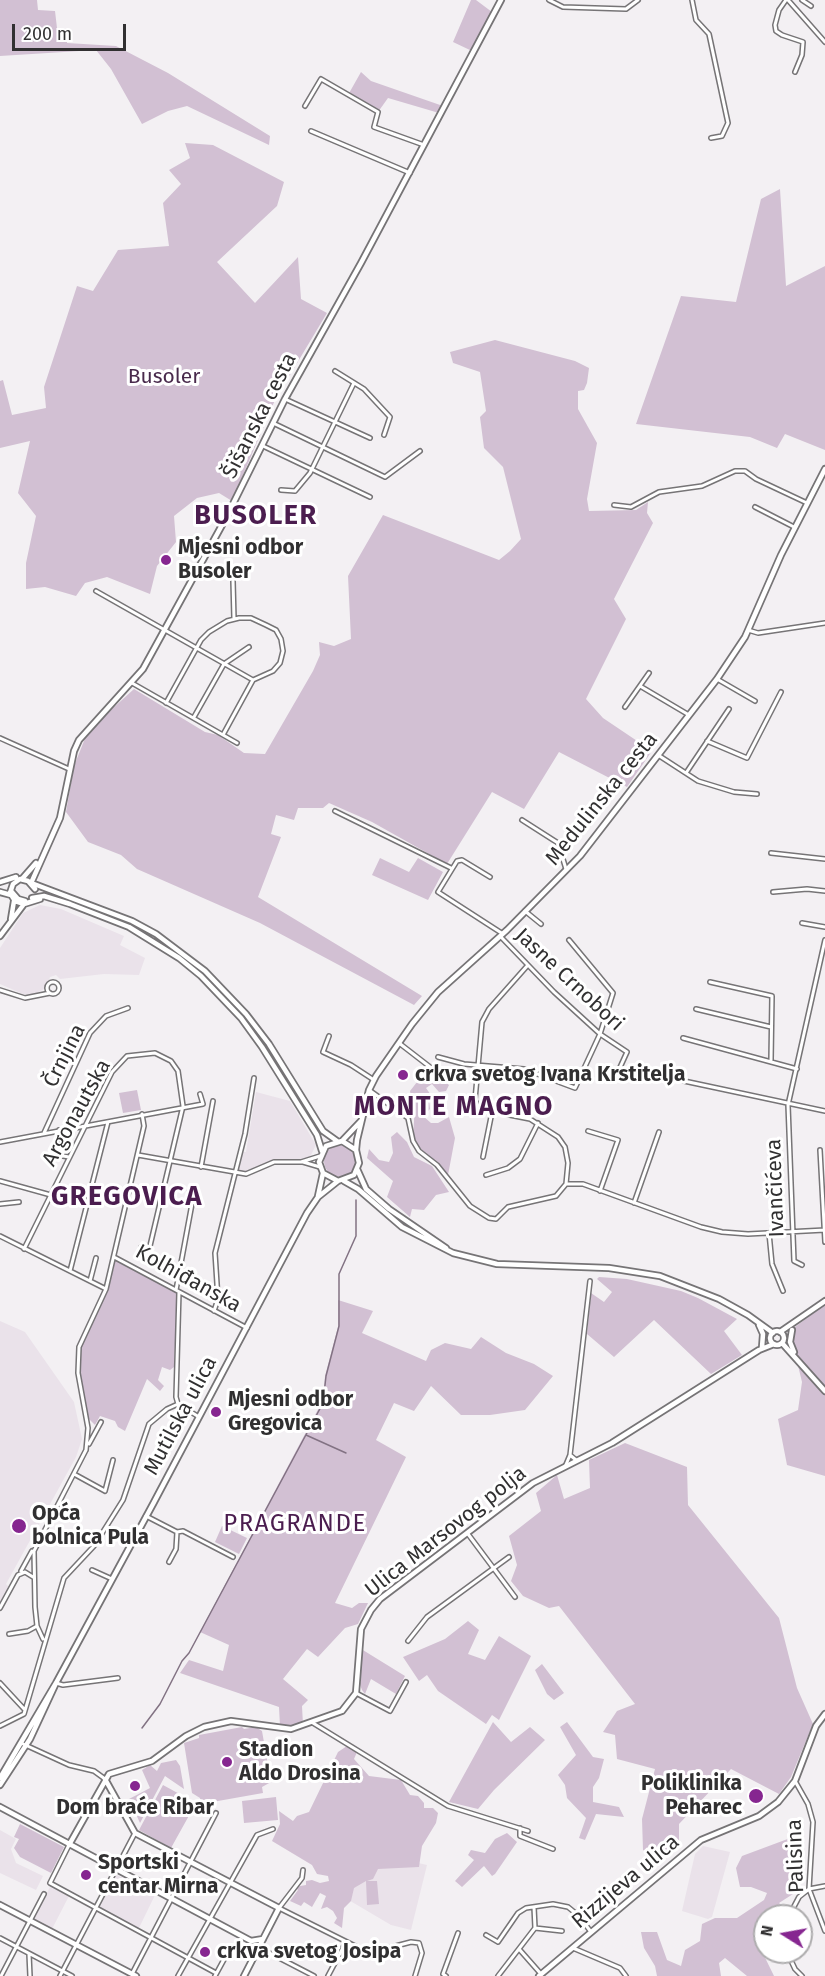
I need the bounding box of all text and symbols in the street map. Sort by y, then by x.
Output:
scale bar [15,12,129,50]
text: 200 m [23,23,72,45]
street label: Šišanska cesta [218,349,302,483]
park label: Busoler [128,364,200,390]
district label: BUSOLER [194,500,318,532]
place label: Mjesni odbor Busoler [178,535,303,585]
marker: Mjesni odbor Busoler [159,553,173,567]
street label: Medulinska cesta [541,727,663,871]
street label: Jasne Crnobori [509,923,629,1037]
street label: Črnjina [38,1020,92,1092]
street label: Argonautska [37,1055,117,1171]
place label: crkva svetog Ivana Krstitelja [415,1062,686,1088]
marker: crkva svetog Ivana Krstitelja [396,1068,410,1082]
district label: MONTE MAGNO [354,1091,554,1123]
street label: Ivančićeva [762,1138,790,1238]
district label: GREGOVICA [51,1181,203,1213]
street label: Kolhiđanska [131,1240,245,1318]
street label: Mutilska ulica [139,1352,223,1480]
place label: Mjesni odbor Gregovica [228,1387,353,1437]
marker: Mjesni odbor Gregovica [209,1405,223,1419]
street label: Ulica Marsovog polja [360,1461,532,1603]
place label: Opća bolnica Pula [32,1501,149,1551]
district label: PRAGRANDE [223,1510,367,1538]
marker: Opća bolnica Pula [10,1517,28,1535]
place label: Stadion Aldo Drosina [239,1737,361,1787]
marker: Stadion Aldo Drosina [220,1755,234,1769]
place label: Poliklinika Peharec [641,1771,742,1821]
marker: Dom braće Ribar [128,1779,142,1793]
marker: Poliklinika Peharec [747,1787,765,1805]
place label: Dom braće Ribar [56,1795,214,1821]
street label: Palisina [782,1819,810,1893]
street label: Rizzijeva ulica [567,1830,685,1934]
place label: Sportski centar Mirna [98,1850,219,1900]
marker: Sportski centar Mirna [79,1868,93,1882]
north arrow [753,1904,813,1964]
text: N [756,1924,777,1938]
place label: crkva svetog Josipa [217,1939,401,1965]
marker: crkva svetog Josipa [198,1945,212,1959]

